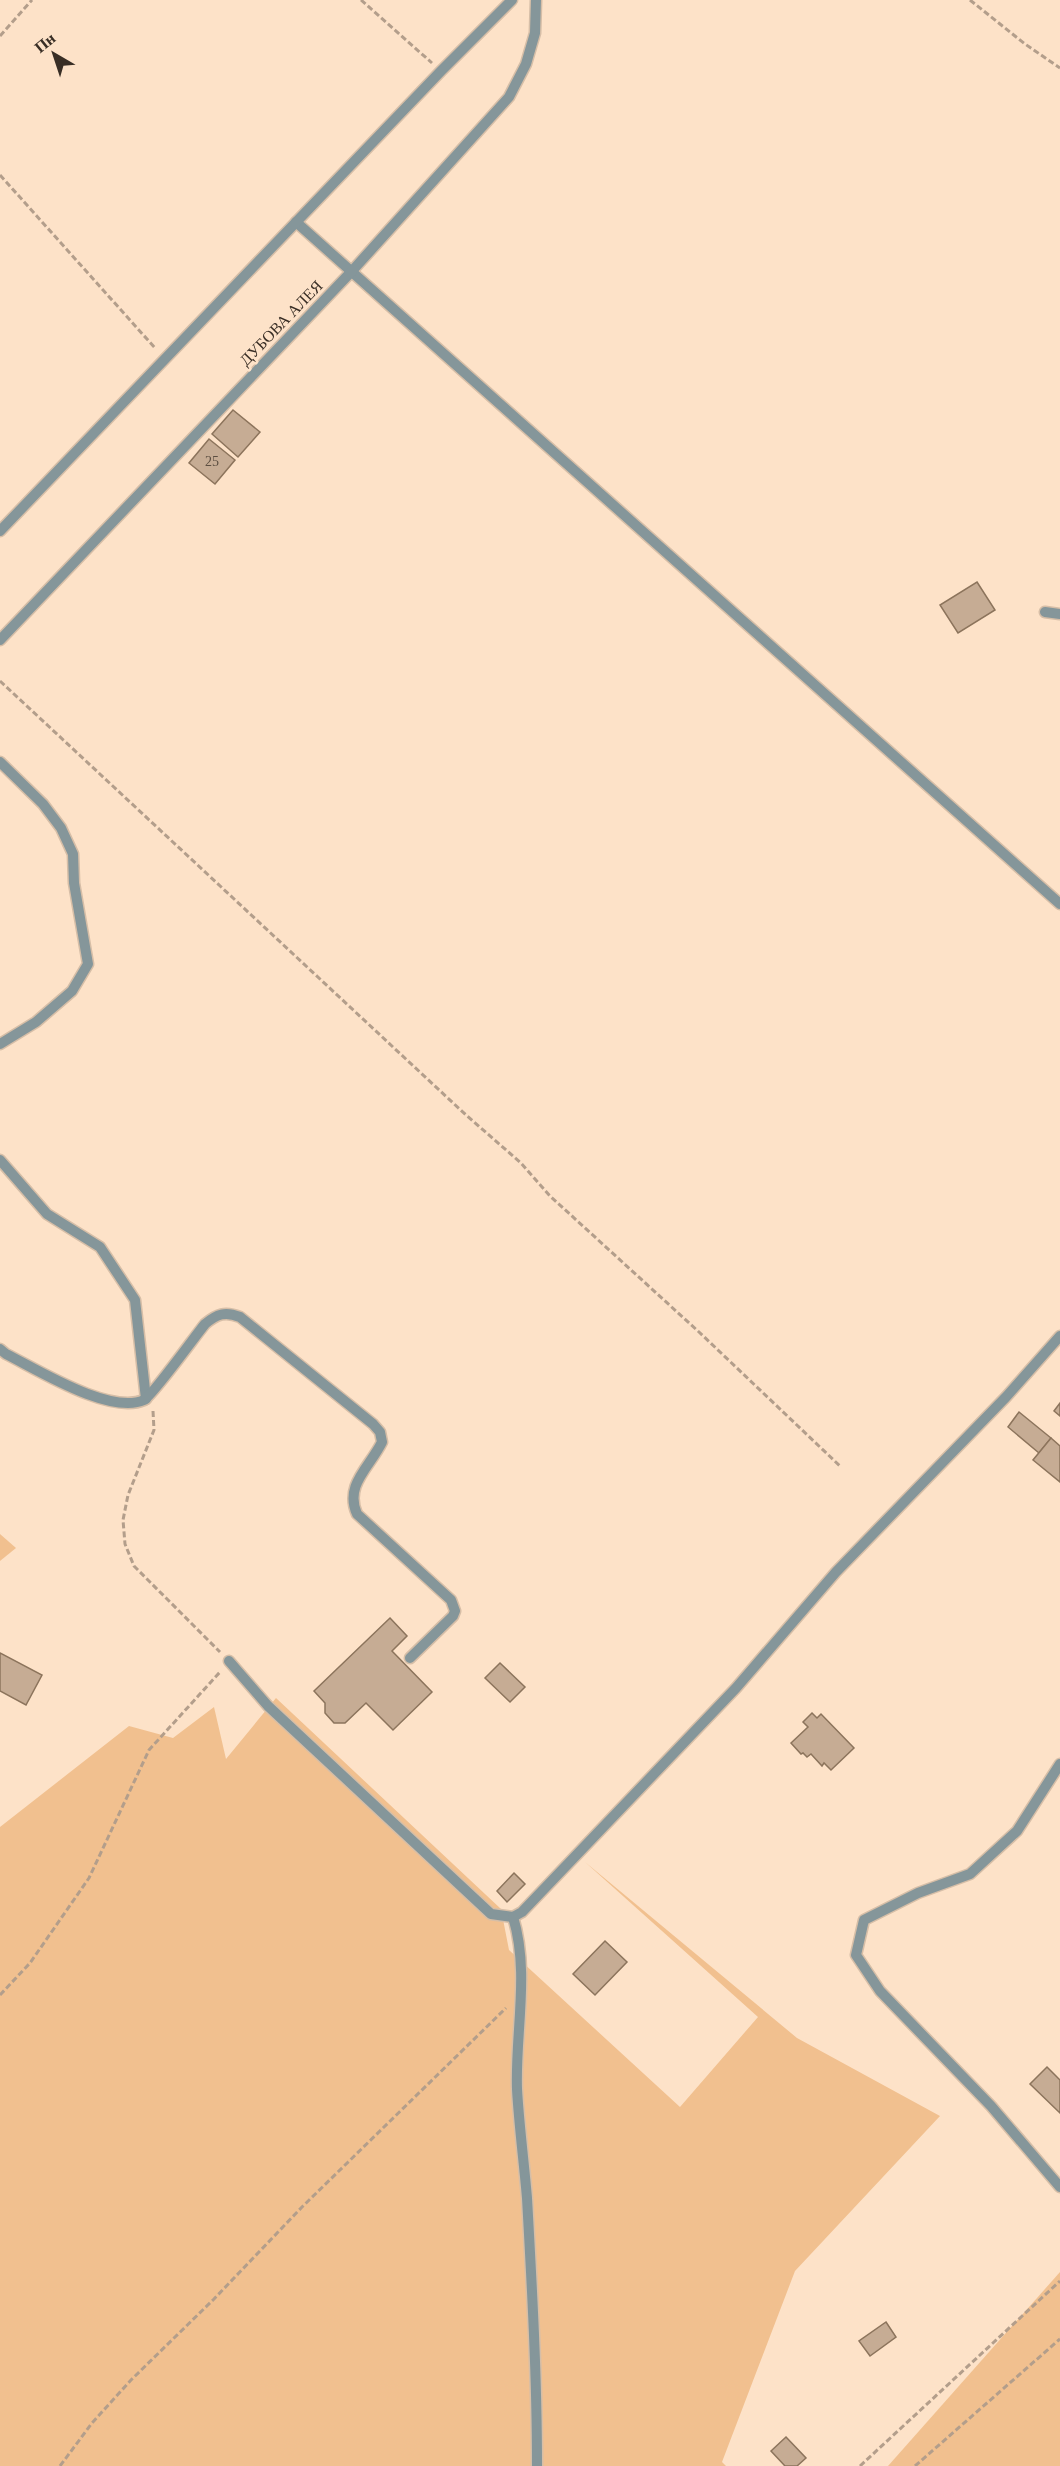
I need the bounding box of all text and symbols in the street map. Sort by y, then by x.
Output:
north arrow [24,24,84,84]
text: Пн [31,29,59,56]
street label: ДУБОВА АЛЕЯ [236,277,327,370]
house number: 25 [205,454,219,469]

